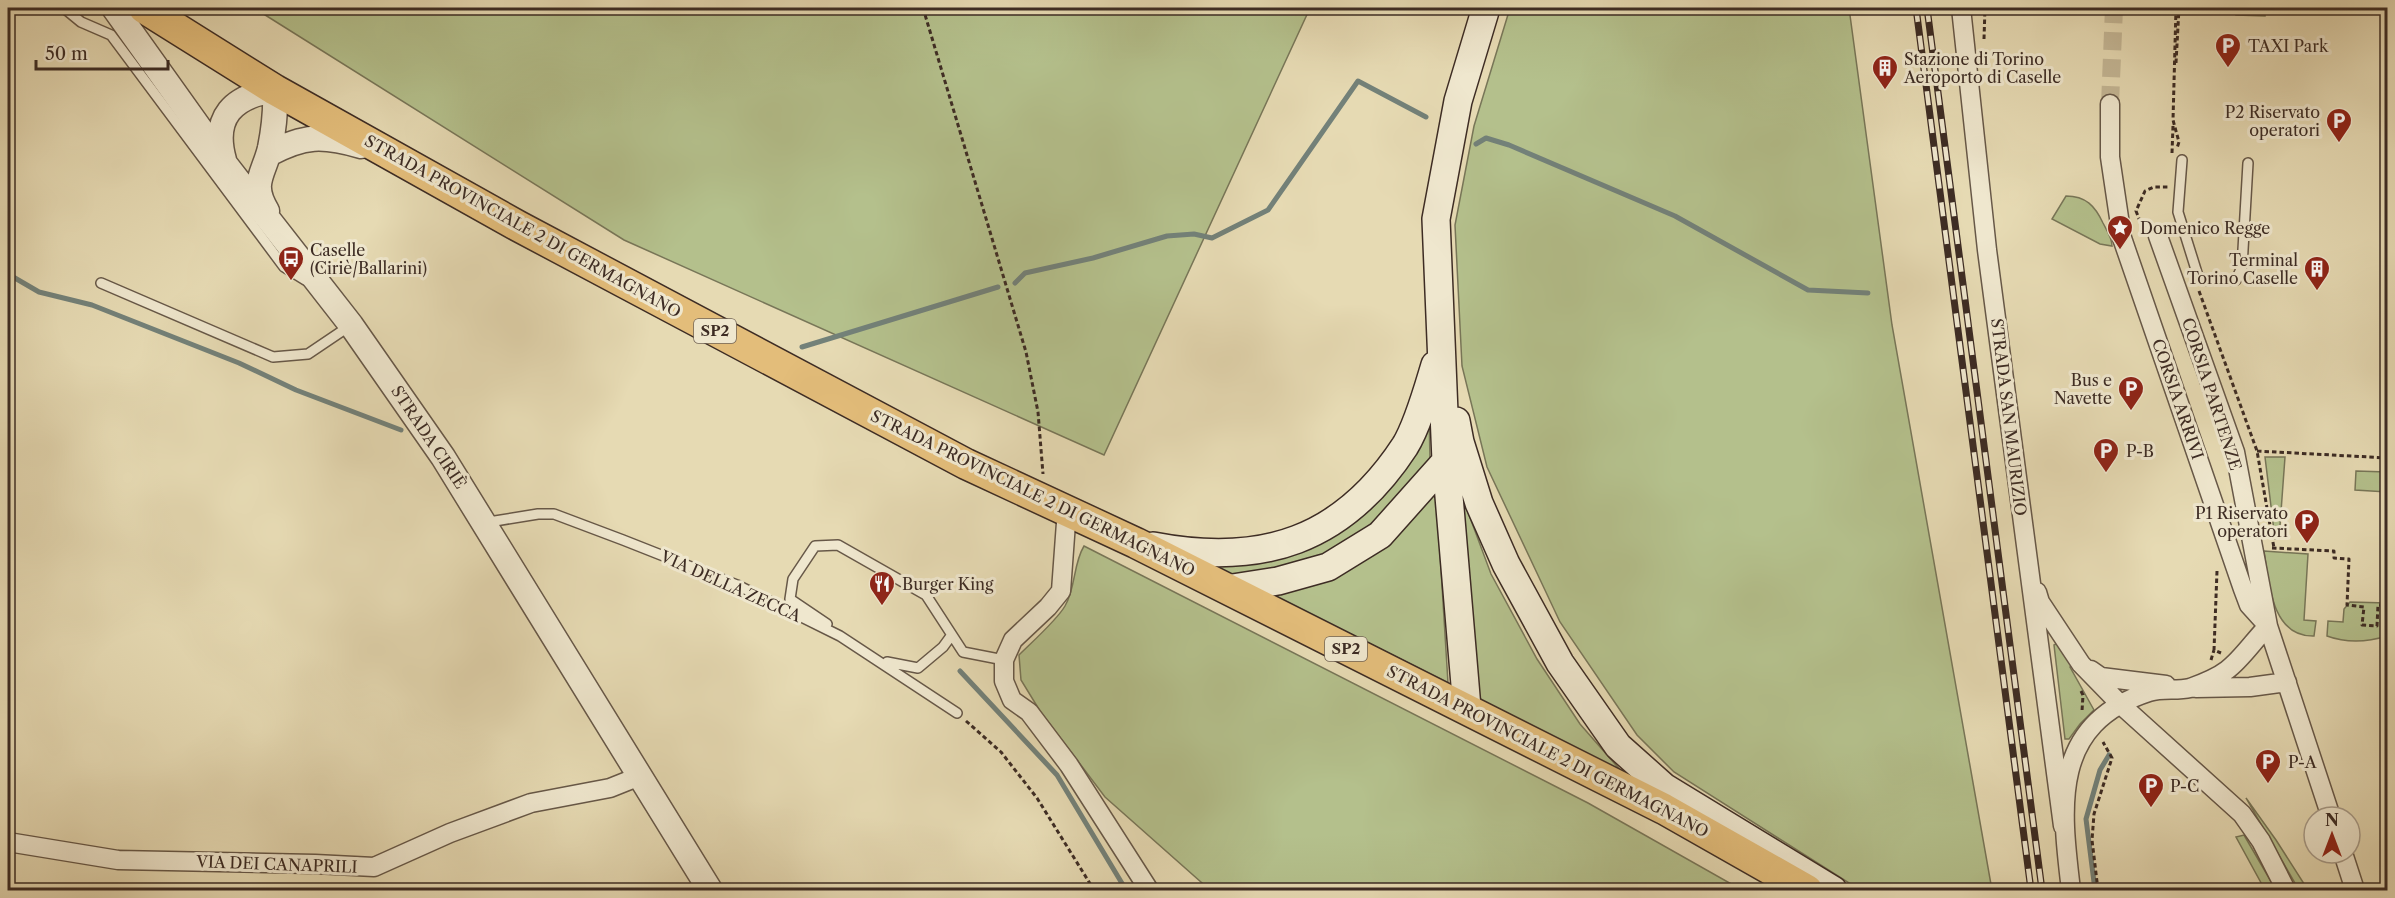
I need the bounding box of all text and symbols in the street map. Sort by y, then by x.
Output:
parking icon: TAXI Park [2213,31,2243,69]
scale bar [36,33,168,71]
place label: TAXI Park [2248,36,2329,56]
text: 50 m [45,43,88,65]
place label: Stazione di Torino Aeroporto di Caselle [1903,49,2061,87]
building icon: Stazione di Torino Aeroporto di Caselle [1870,53,1900,91]
place label: P2 Riservato operatori [2225,102,2320,140]
parking icon: P2 Riservato operatori [2324,106,2354,144]
street label: STRADA PROVINCIALE 2 DI GERMAGNANO [361,130,685,322]
place icon: Domenico Regge [2105,213,2135,251]
place label: Domenico Regge [2140,218,2270,238]
place label: Caselle (Ciriè/Ballarini) [310,240,427,278]
bus stop icon: Caselle (Ciriè/Ballarini) [276,244,306,282]
place label: Terminal Torino Caselle [2187,250,2298,288]
building icon: Terminal Torino Caselle [2302,254,2332,292]
street label: CORSIA PARTENZE [2178,315,2246,473]
street label: STRADA SAN MAURIZIO [1987,317,2031,517]
road number: SP2 [694,319,736,343]
street label: CORSIA ARRIVI [2148,336,2208,462]
place label: Bus e Navette [2054,370,2112,408]
parking icon: Bus e Navette [2116,374,2146,412]
street label: STRADA CIRIÈ [387,382,471,492]
street label: STRADA PROVINCIALE 2 DI GERMAGNANO [868,405,1198,581]
parking icon: P-B [2091,436,2121,474]
place label: P-B [2126,441,2154,461]
place label: P1 Riservato operatori [2195,503,2288,541]
parking icon: P1 Riservato operatori [2292,507,2322,545]
street label: VIA DELLA ZECCA [657,546,805,626]
restaurant icon: Burger King [867,569,897,607]
place label: Burger King [902,574,994,594]
road number: SP2 [1325,637,1367,661]
street label: STRADA PROVINCIALE 2 DI GERMAGNANO [1384,661,1712,841]
parking icon: P-A [2253,747,2283,785]
place label: P-A [2288,752,2318,772]
parking icon: P-C [2136,771,2166,809]
place label: P-C [2170,776,2199,796]
north arrow [2302,805,2362,865]
text: N [2325,810,2339,830]
street label: VIA DEI CANAPRILI [195,851,358,877]

